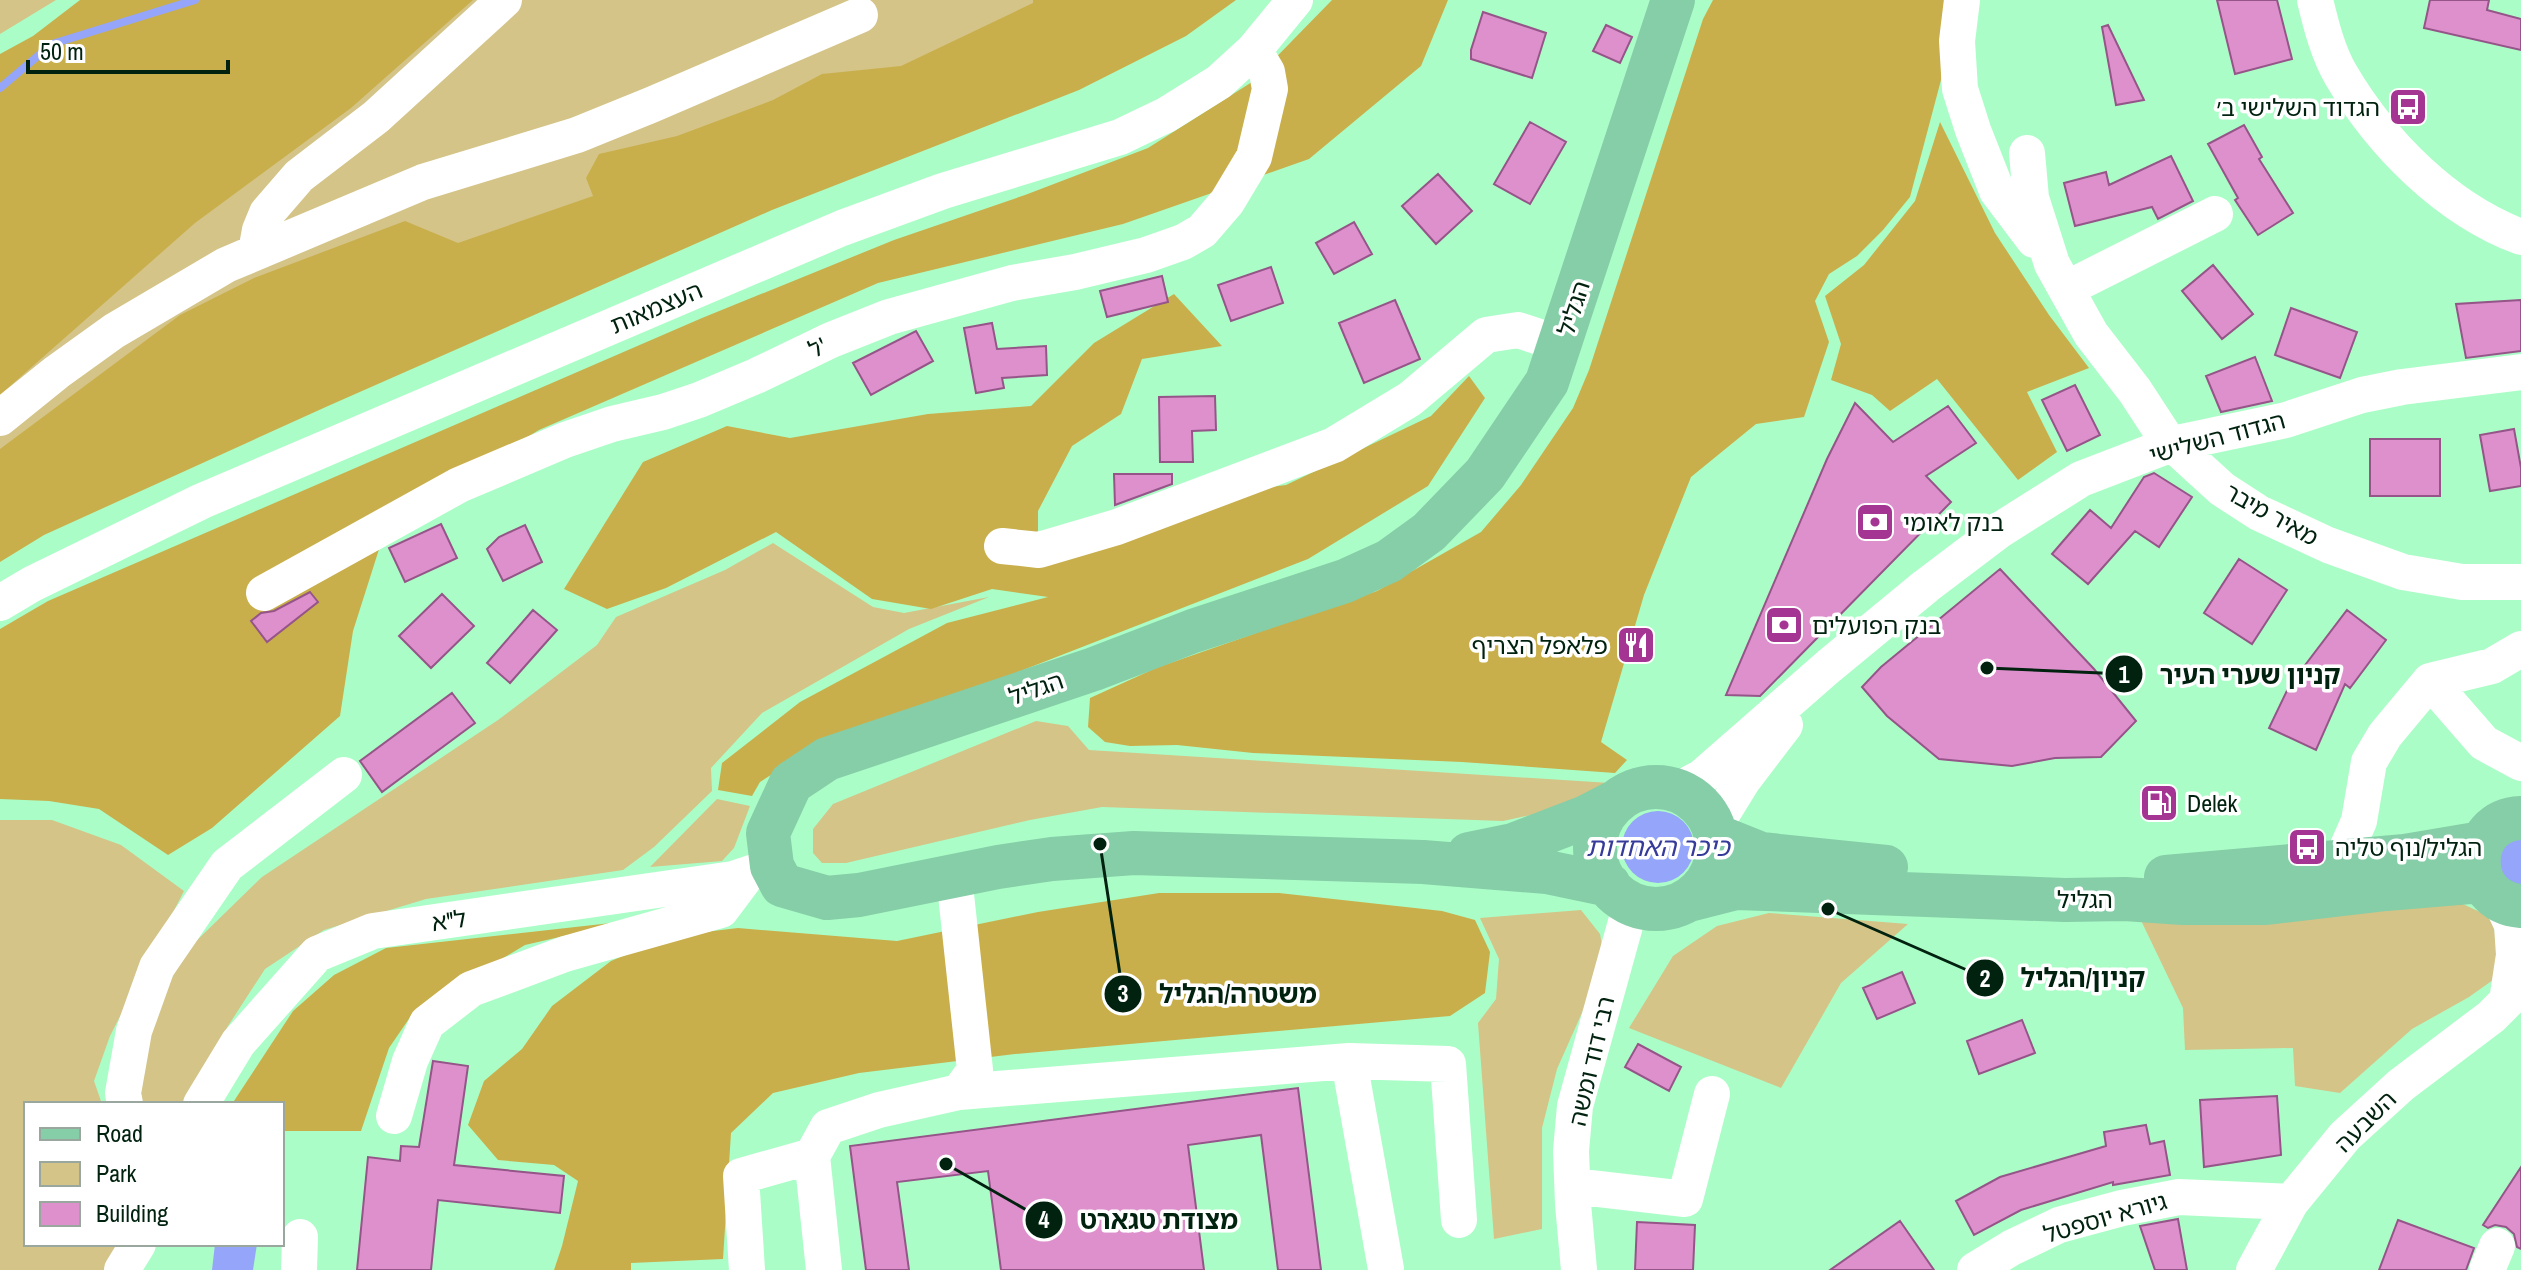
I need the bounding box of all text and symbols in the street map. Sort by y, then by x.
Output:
scale bar [28,24,228,74]
text: 50 m [40,35,84,67]
bus stop icon: הגדוד השלישי ב׳ [2387,86,2429,128]
place label: הגדוד השלישי ב׳ [2217,91,2380,123]
street label: העצמאות [605,273,707,341]
street label: הגליל [1549,277,1597,339]
street label: ל' [803,329,831,365]
street label: הגדוד השלישי [2145,403,2289,471]
street label: מאיר מיבר [2220,475,2324,553]
bank icon: בנק לאומי [1854,501,1896,543]
place label: בנק לאומי [1903,506,2004,538]
bank icon: בנק הפועלים [1763,604,1805,646]
place label: בנק הפועלים [1812,609,1942,641]
restaurant icon: פלאפל הצריף [1615,624,1657,666]
place label: פלאפל הצריף [1471,629,1608,661]
callout: קניון שערי העיר [2104,649,2357,699]
text: קניון שערי העיר [2160,657,2340,692]
text: 1 [2119,658,2130,690]
street label: הגליל [1004,664,1068,712]
fuel station icon: Delek [2138,782,2180,824]
place label: Delek [2187,787,2237,819]
bus stop icon: הגליל/נוף טליה [2286,826,2328,868]
water label: כיכר האחדות [1586,829,1732,864]
place label: הגליל/נוף טליה [2335,831,2482,863]
street label: הגליל [2057,883,2113,915]
street label: ל"א [430,902,468,938]
callout: קניון/הגליל [1965,953,2162,1003]
text: קניון/הגליל [2021,960,2145,995]
text: 2 [1980,962,1991,994]
callout: משטרה/הגליל [1103,969,1333,1019]
text: משטרה/הגליל [1159,976,1317,1011]
text: 3 [1118,977,1129,1009]
street label: רבי דוד ומשה [1561,993,1621,1129]
street label: השבעה [2327,1083,2403,1159]
legend [24,1102,284,1246]
text: Road [96,1117,143,1149]
text: Park [96,1157,137,1189]
street label: גיורא יוספטל [2040,1184,2170,1250]
callout: מצודת טגארט [1024,1195,1254,1245]
text: Building [96,1197,168,1229]
text: מצודת טגארט [1080,1202,1238,1237]
text: 4 [1039,1203,1050,1235]

